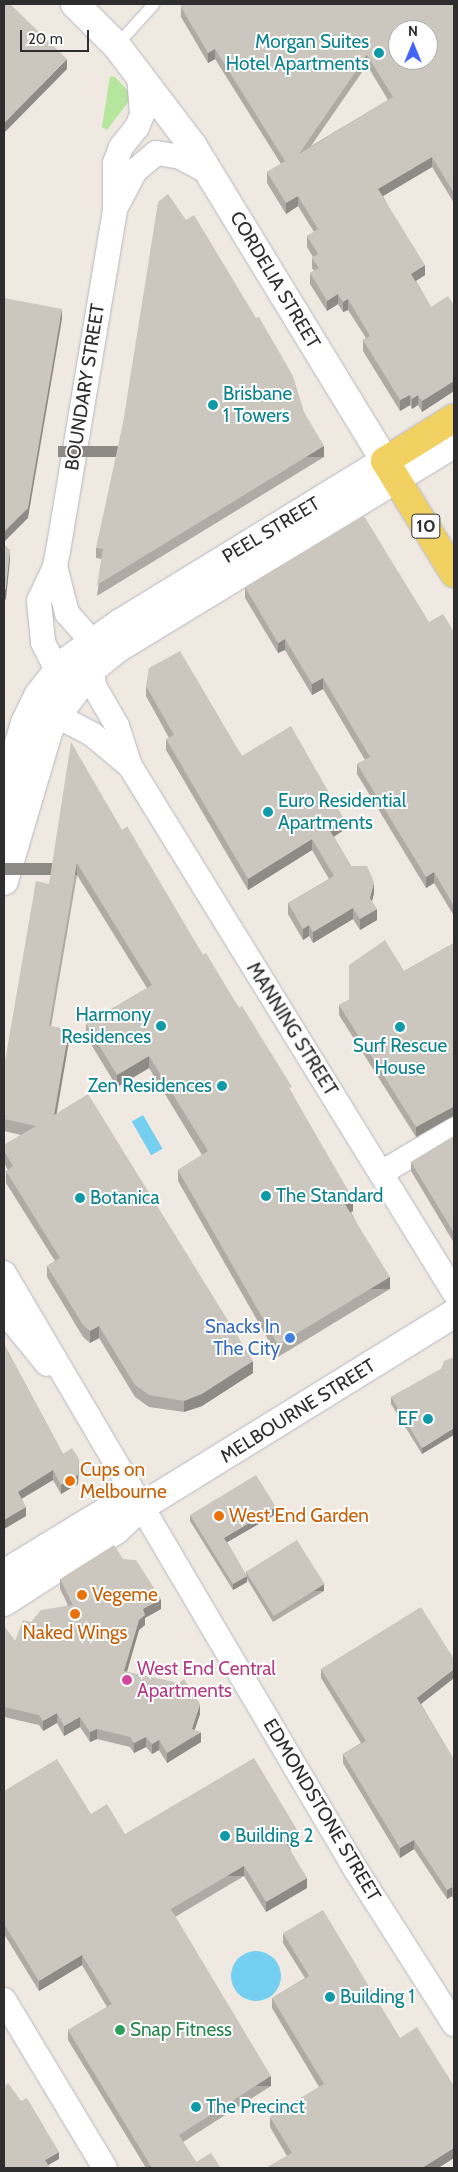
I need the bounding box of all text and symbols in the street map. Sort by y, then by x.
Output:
scale bar [22,20,91,52]
north arrow [388,20,438,70]
text: N [408,22,418,40]
text: 20 m [28,30,63,48]
place label: Morgan Suites Hotel Apartments [226,31,369,75]
marker: Morgan Suites Hotel Apartments [373,47,385,59]
street label: CORDELIA STREET [225,207,325,353]
street label: BOUNDARY STREET [61,302,109,472]
place label: Brisbane 1 Towers [223,383,292,427]
marker: Brisbane 1 Towers [207,399,219,411]
street label: PEEL STREET [218,492,324,568]
road number: 10 [411,511,441,542]
place label: Euro Residential Apartments [278,790,406,834]
marker: Euro Residential Apartments [262,806,274,818]
street label: MANNING STREET [242,958,342,1100]
place label: Harmony Residences [61,1004,151,1048]
marker: Harmony Residences [155,1020,167,1032]
marker: Surf Rescue House [394,1021,406,1033]
place label: Surf Rescue House [353,1035,447,1079]
place label: Zen Residences [88,1075,212,1097]
marker: Zen Residences [216,1080,228,1092]
place label: The Standard [276,1185,383,1207]
place label: Botanica [90,1187,160,1209]
marker: The Standard [260,1190,272,1202]
marker: Botanica [74,1192,86,1204]
place label: Snacks In The City [205,1316,280,1360]
marker: Snacks In The City [284,1332,296,1344]
street label: MELBOURNE STREET [216,1354,380,1468]
place label: EF [398,1408,418,1430]
marker: EF [422,1413,434,1425]
place label: Cups on Melbourne [80,1459,167,1503]
marker: Cups on Melbourne [64,1475,76,1487]
place label: West End Garden [229,1505,369,1527]
marker: West End Garden [213,1510,225,1522]
place label: Vegeme [92,1584,158,1606]
marker: Vegeme [76,1589,88,1601]
marker: Naked Wings [69,1608,81,1620]
place label: Naked Wings [23,1622,127,1644]
place label: West End Central Apartments [137,1658,276,1702]
marker: West End Central Apartments [121,1674,133,1686]
street label: EDMONDSTONE STREET [258,1715,386,1905]
place label: Building 2 [235,1825,314,1847]
marker: Building 2 [219,1830,231,1842]
place label: Building 1 [340,1986,415,2008]
marker: Building 1 [324,1991,336,2003]
place label: Snap Fitness [130,2019,232,2041]
marker: Snap Fitness [114,2024,126,2036]
place label: The Precinct [206,2096,305,2118]
marker: The Precinct [190,2101,202,2113]

